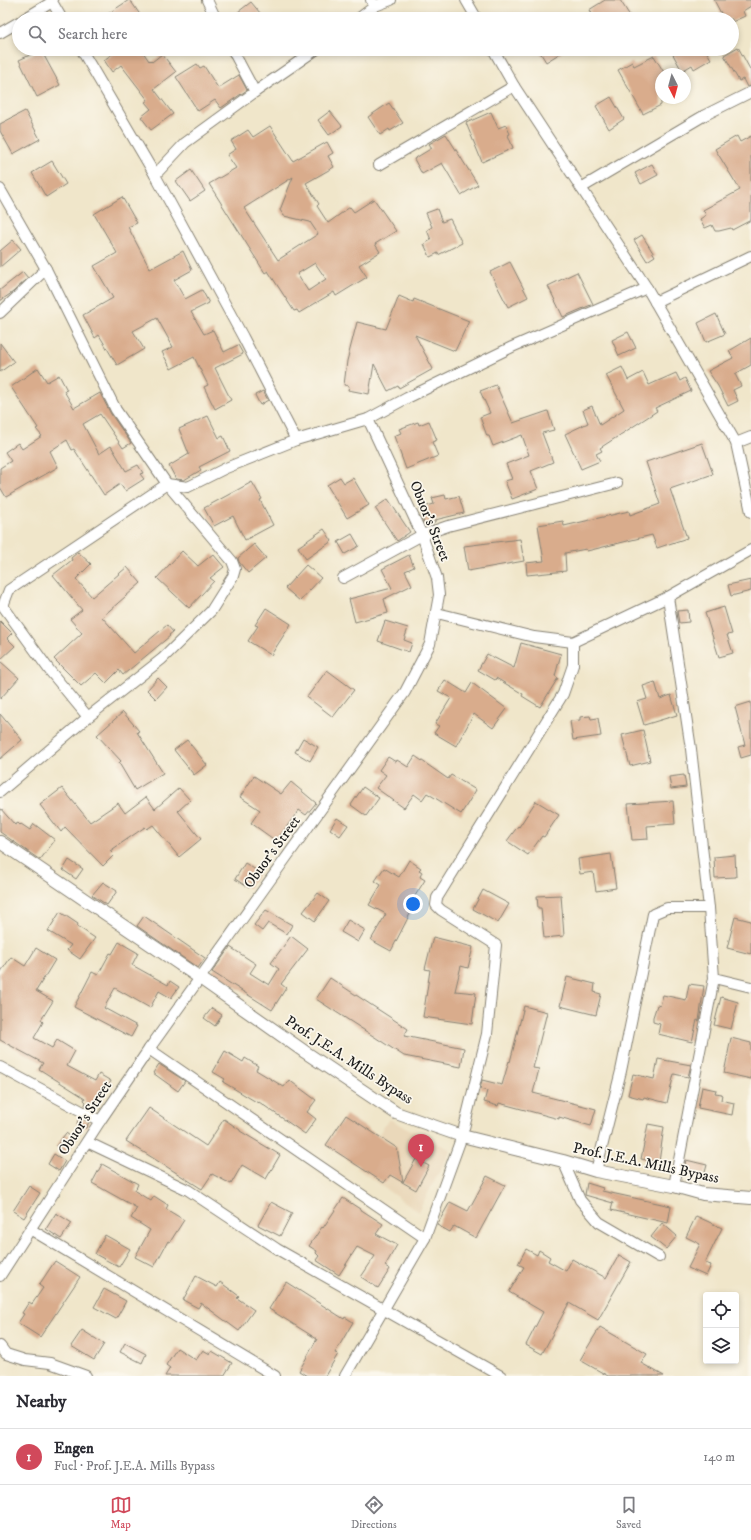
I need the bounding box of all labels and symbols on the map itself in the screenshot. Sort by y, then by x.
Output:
north arrow [655,68,691,104]
street label: Obuor’s Street [405,478,455,564]
street label: Obuor’s Street [239,812,305,892]
your location [403,894,423,914]
street label: Prof. J.E.A. Mills Bypass [281,1012,417,1108]
street label: Obuor’s Street [54,1077,116,1159]
pin: 1 [408,1134,434,1167]
street label: Prof. J.E.A. Mills Bypass [571,1138,721,1188]

